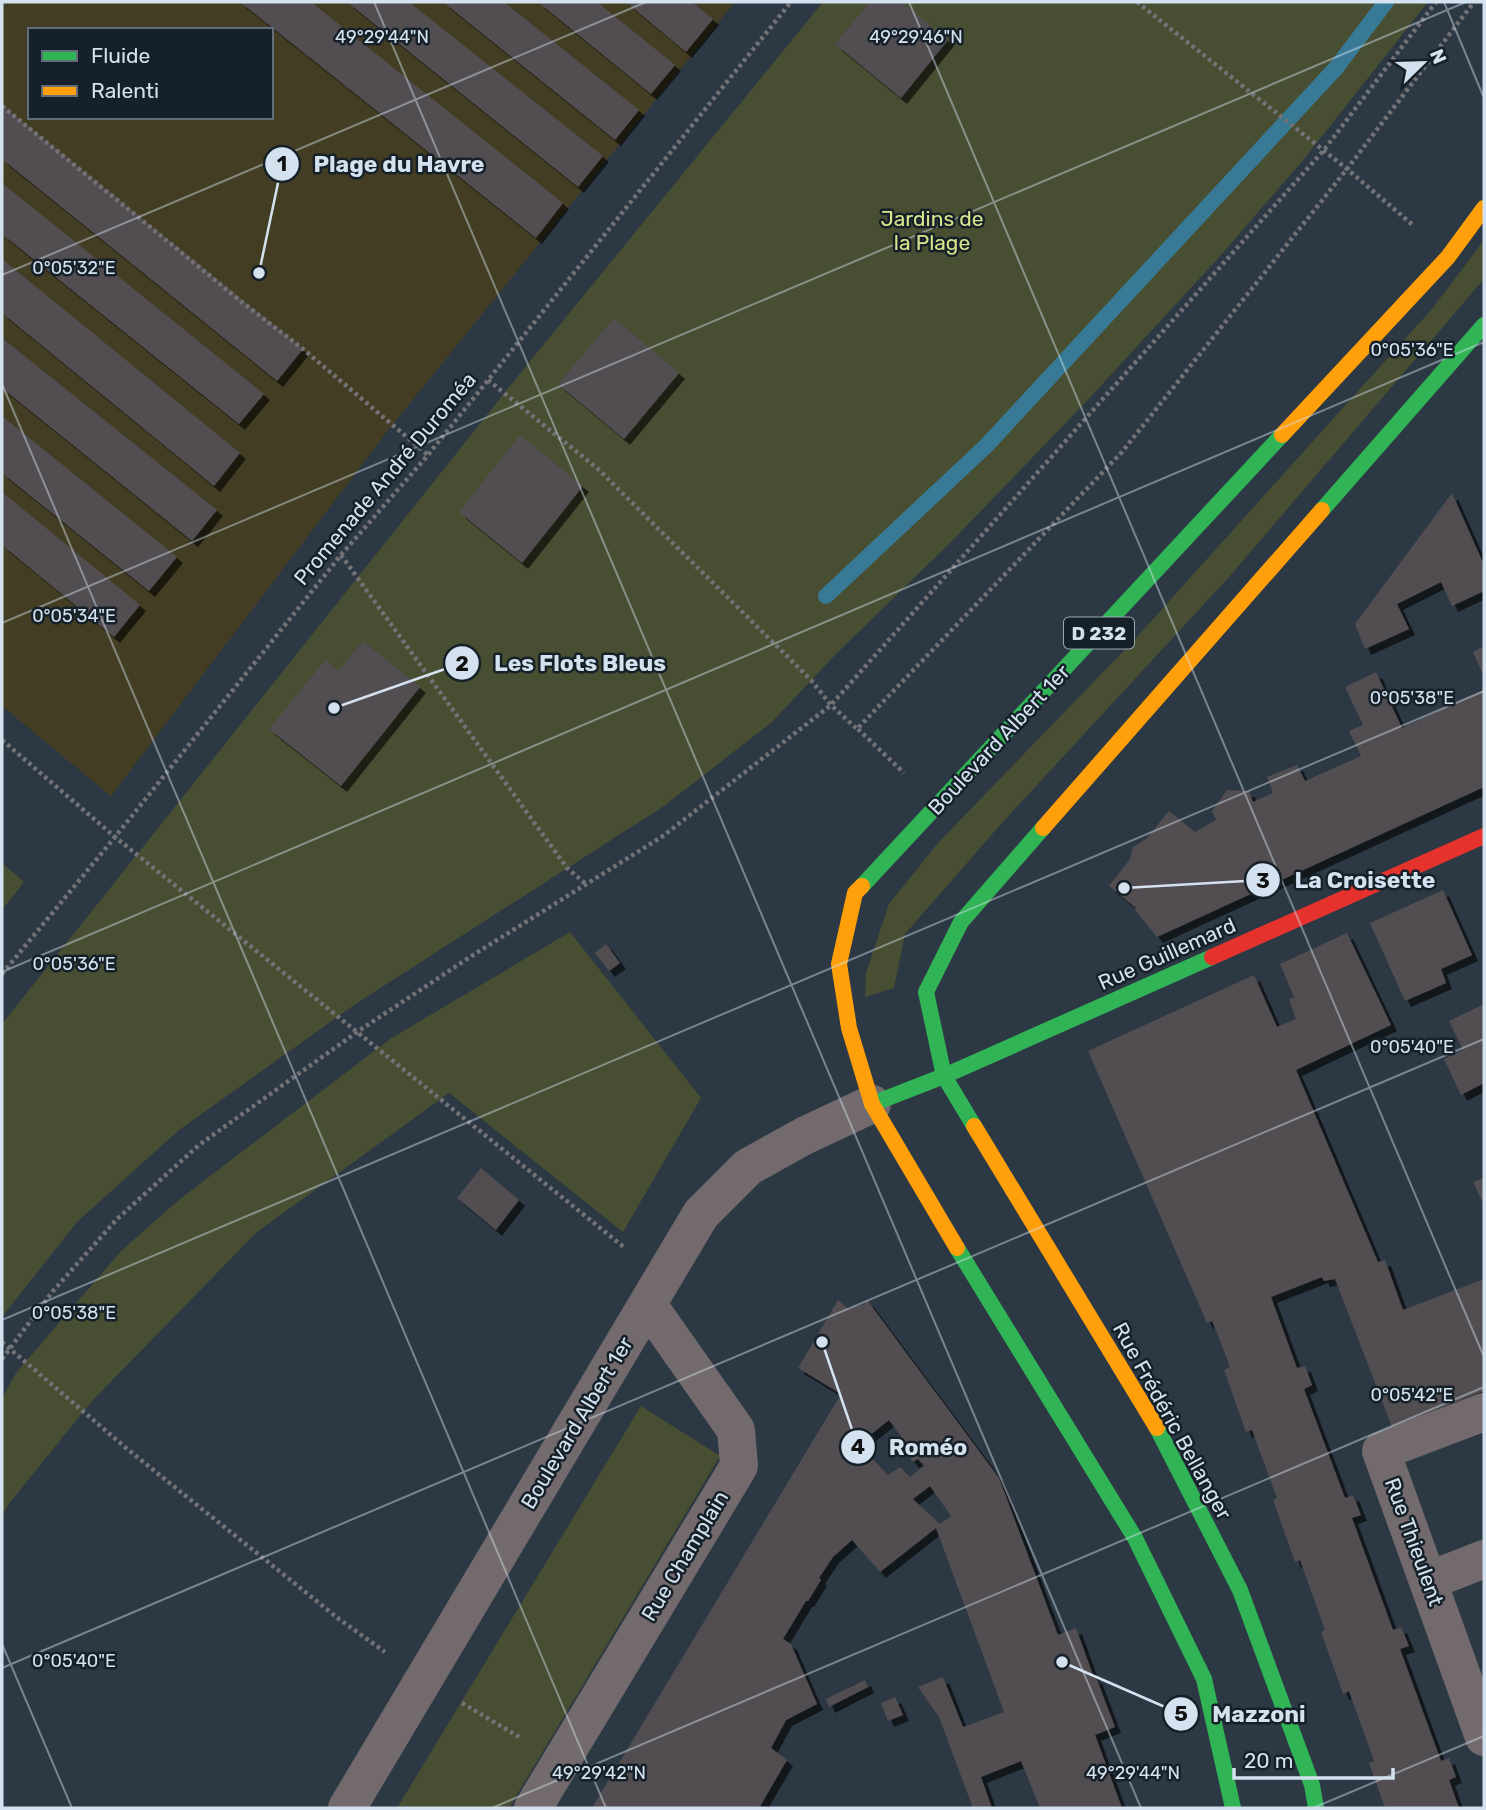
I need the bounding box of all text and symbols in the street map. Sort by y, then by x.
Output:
text: 49°29'44"N [335,26,429,48]
text: 49°29'46"N [869,26,963,48]
legend [28,28,273,119]
north arrow [1388,28,1458,98]
text: Fluide [91,43,150,68]
text: N [1425,46,1451,67]
text: Ralenti [91,78,159,103]
callout: Plage du Havre [264,142,498,186]
text: Plage du Havre [313,150,485,178]
text: 1 [277,151,287,176]
park label: Jardins de la Plage [881,206,984,255]
text: 0°05'32"E [32,257,116,279]
text: 0°05'36"E [1370,339,1454,361]
street label: Promenade André Duroméa [288,367,481,590]
text: 0°05'34"E [32,605,116,627]
road number: D 232 [1064,618,1134,648]
callout: Les Flots Bleus [445,641,680,685]
text: Les Flots Bleus [494,649,666,677]
text: 2 [455,651,469,676]
street label: Boulevard Albert 1er [923,659,1075,820]
text: 0°05'38"E [1370,687,1454,709]
callout: La Croisette [1246,858,1450,902]
text: La Croisette [1295,866,1435,894]
text: 3 [1256,868,1270,893]
street label: Rue Guillemard [1094,912,1239,995]
text: 0°05'36"E [32,953,116,975]
text: 0°05'40"E [1370,1036,1454,1058]
text: 0°05'38"E [32,1302,116,1324]
street label: Rue Frédéric Bellanger [1108,1318,1237,1524]
street label: Boulevard Albert 1er [515,1332,638,1513]
text: 0°05'42"E [1371,1384,1453,1406]
callout: Roméo [840,1425,982,1469]
text: Roméo [889,1433,967,1461]
text: 4 [851,1434,865,1459]
street label: Rue Thieulent [1380,1474,1449,1609]
street label: Rue Champlain [636,1486,733,1625]
text: 0°05'40"E [32,1650,116,1672]
callout: Mazzoni [1163,1692,1320,1736]
text: Mazzoni [1212,1700,1306,1728]
text: 5 [1174,1701,1188,1726]
scale bar [1234,1736,1393,1780]
text: 20 m [1244,1748,1293,1773]
text: 49°29'42"N [552,1762,646,1784]
text: 49°29'44"N [1086,1762,1180,1784]

